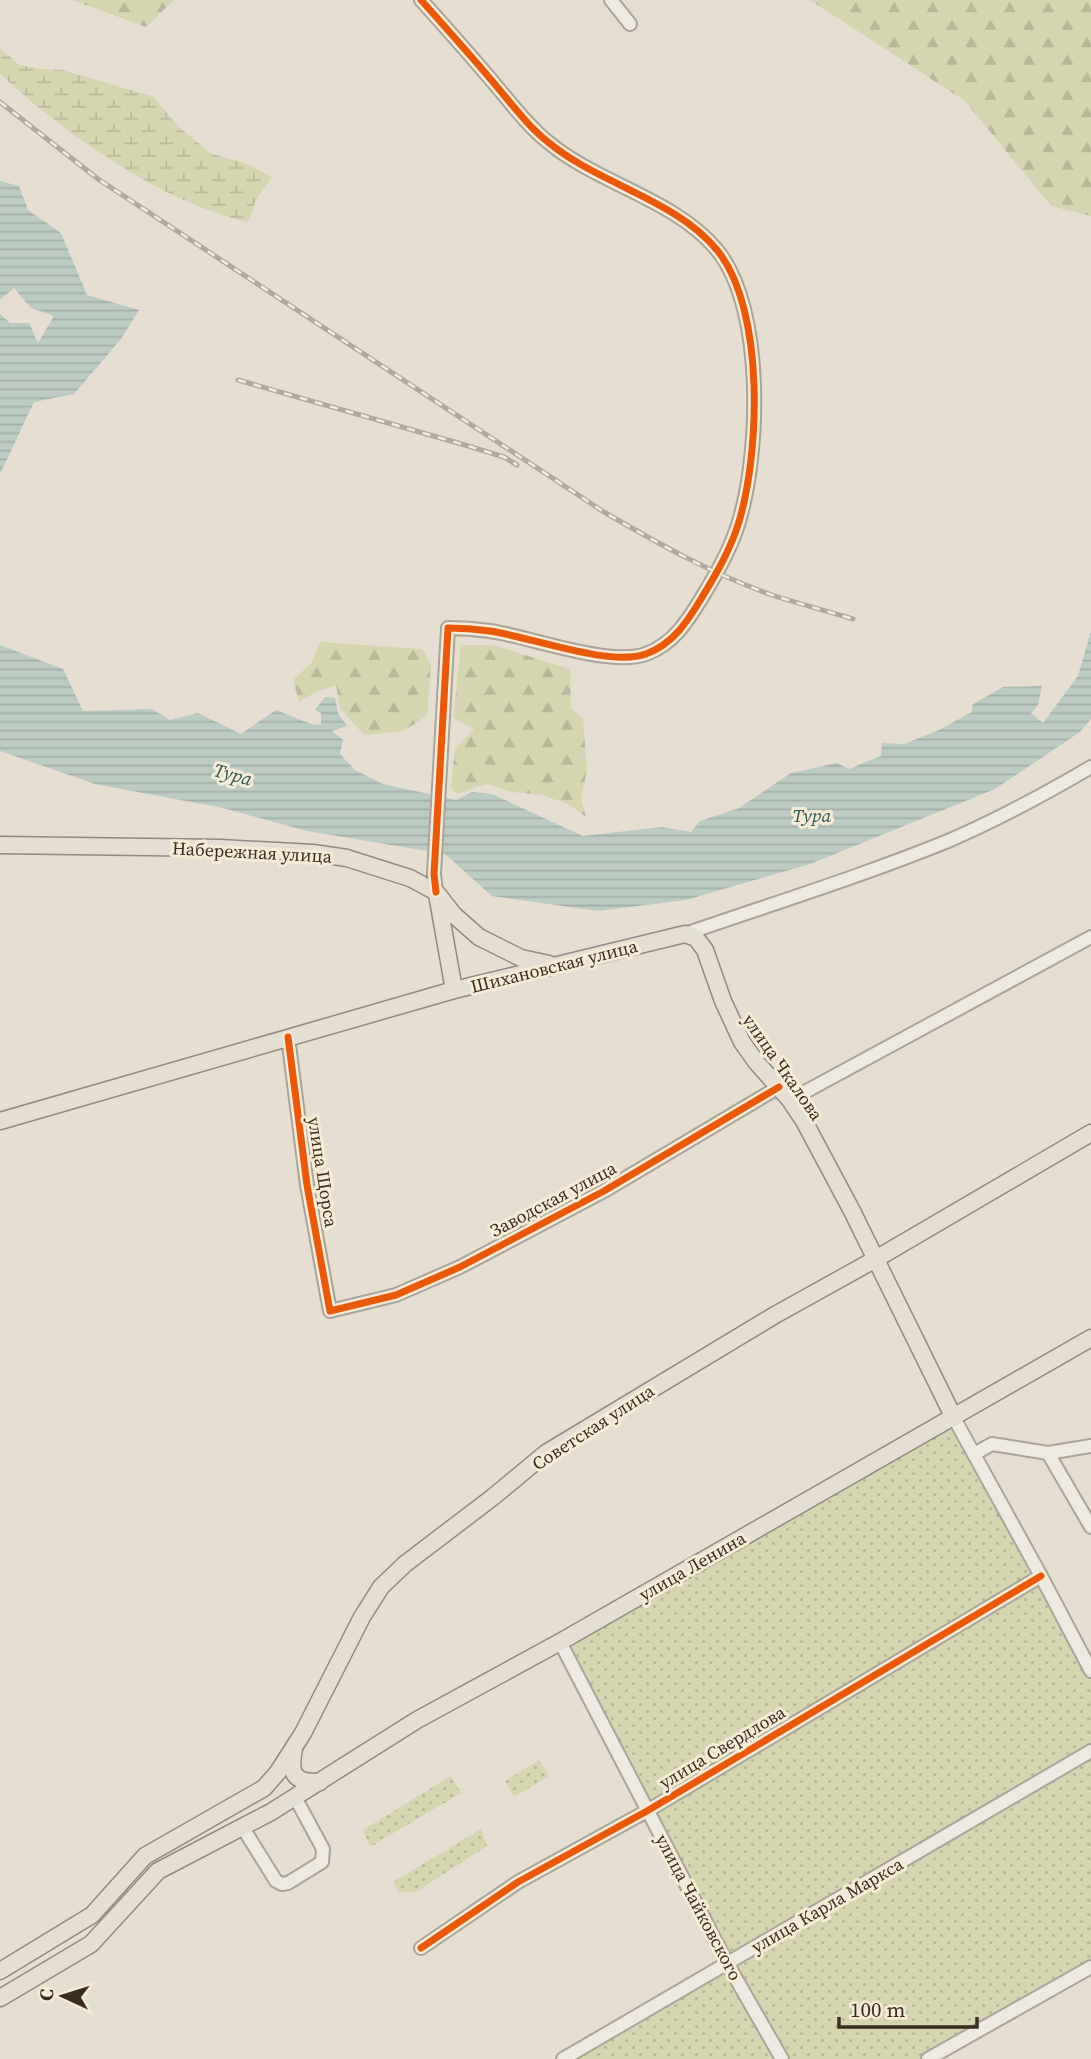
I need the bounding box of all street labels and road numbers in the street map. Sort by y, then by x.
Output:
street label: Набережная улица [171,835,333,869]
street label: Шихановская улица [468,933,641,999]
street label: улица Чкалова [737,1009,830,1126]
street label: улица Щорса [302,1115,344,1230]
street label: Заводская улица [485,1155,621,1243]
street label: Советская улица [527,1378,660,1476]
street label: улица Ленина [634,1525,751,1607]
street label: улица Свердлова [654,1699,791,1795]
street label: улица Чайковского [650,1829,748,1985]
street label: улица Карла Маркса [746,1851,908,1959]

